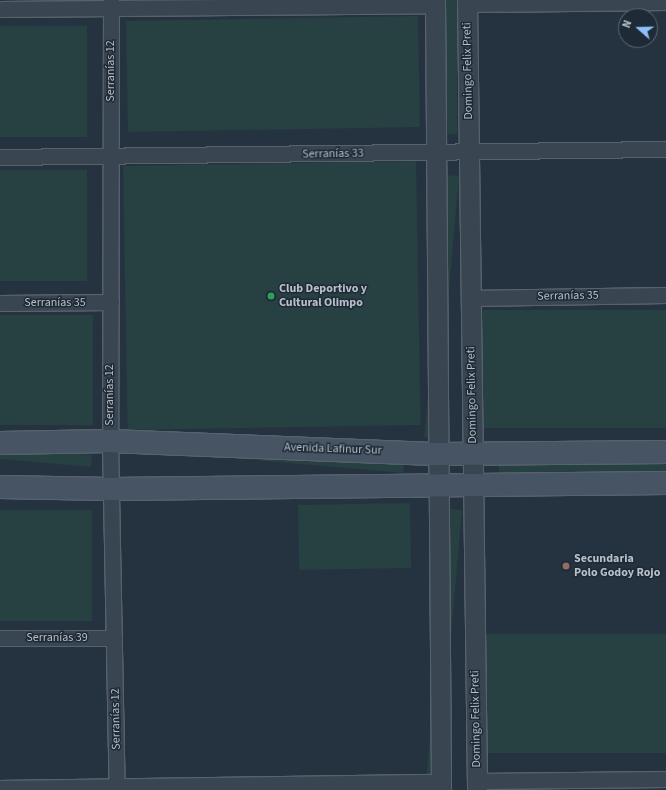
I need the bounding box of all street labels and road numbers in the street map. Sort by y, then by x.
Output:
street label: Domingo Felix Preti [460,22,476,120]
street label: Serranías 12 [104,40,118,102]
street label: Serranías 33 [302,146,364,162]
street label: Serranías 35 [537,288,599,304]
street label: Serranías 35 [24,296,86,310]
street label: Domingo Felix Preti [464,346,480,444]
street label: Serranías 12 [103,364,117,426]
street label: Avenida Lafinur Sur [284,440,382,458]
street label: Serranías 39 [26,631,88,645]
street label: Domingo Felix Preti [468,670,484,768]
street label: Serranías 12 [108,688,124,750]

